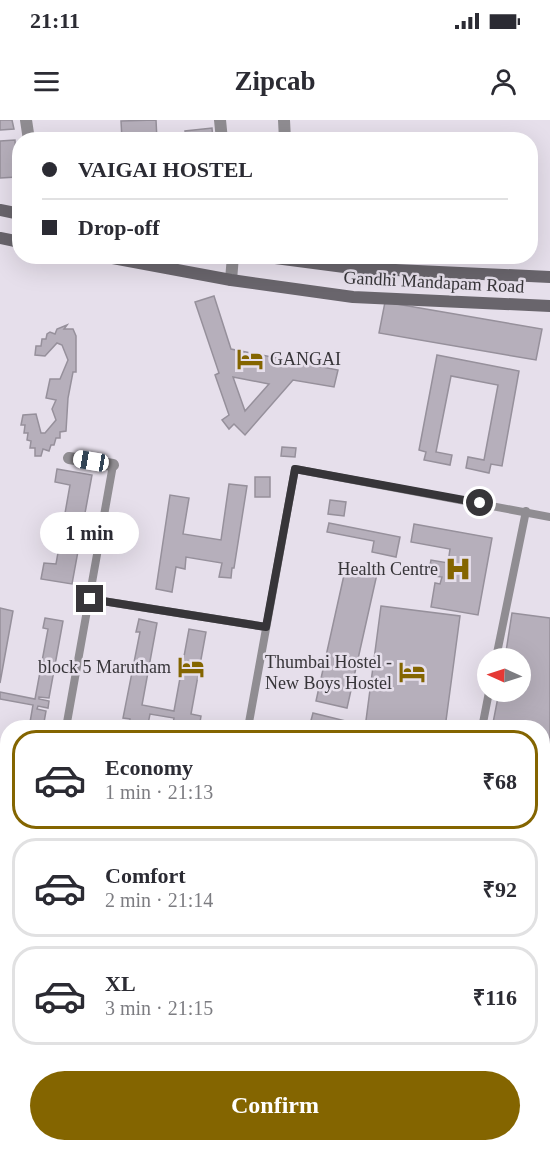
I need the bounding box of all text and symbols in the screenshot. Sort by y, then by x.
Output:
text: 21:11 [30,8,80,33]
icon: menu [30,65,63,98]
icon: person [487,65,520,98]
text: Zipcab [234,66,316,96]
text: VAIGAI HOSTEL [78,157,253,182]
text: Drop-off [78,215,159,240]
street label: Gandhi Mandapam Road [343,267,525,297]
hotel icon: GANGAI [235,344,265,374]
place label: GANGAI [270,349,341,369]
car [72,449,110,473]
route start [466,489,493,516]
callout: 1 min [40,512,140,554]
text: 1 min [65,522,114,544]
hospital icon: Health Centre [443,554,473,584]
place label: Health Centre [338,559,438,579]
route end [76,585,103,612]
north arrow [477,648,531,702]
map controls [477,648,531,702]
hotel icon: block 5 Marutham [176,652,206,682]
place label: Thumbai Hostel - New Boys Hostel [265,652,392,693]
place label: block 5 Marutham [38,657,171,677]
hotel icon: Thumbai Hostel - New Boys Hostel [397,657,427,687]
icon: car [33,753,87,807]
text: Economy [105,755,193,780]
text: ₹68 [482,769,517,794]
text: 1 min · 21:13 [105,781,213,803]
icon: car [33,861,87,915]
text: Comfort [105,863,186,888]
text: ₹92 [482,877,517,902]
text: 2 min · 21:14 [105,889,213,911]
icon: car [33,969,87,1023]
text: XL [105,971,136,996]
text: ₹116 [473,985,517,1010]
text: 3 min · 21:15 [105,997,213,1019]
button: Confirm [30,1071,520,1140]

